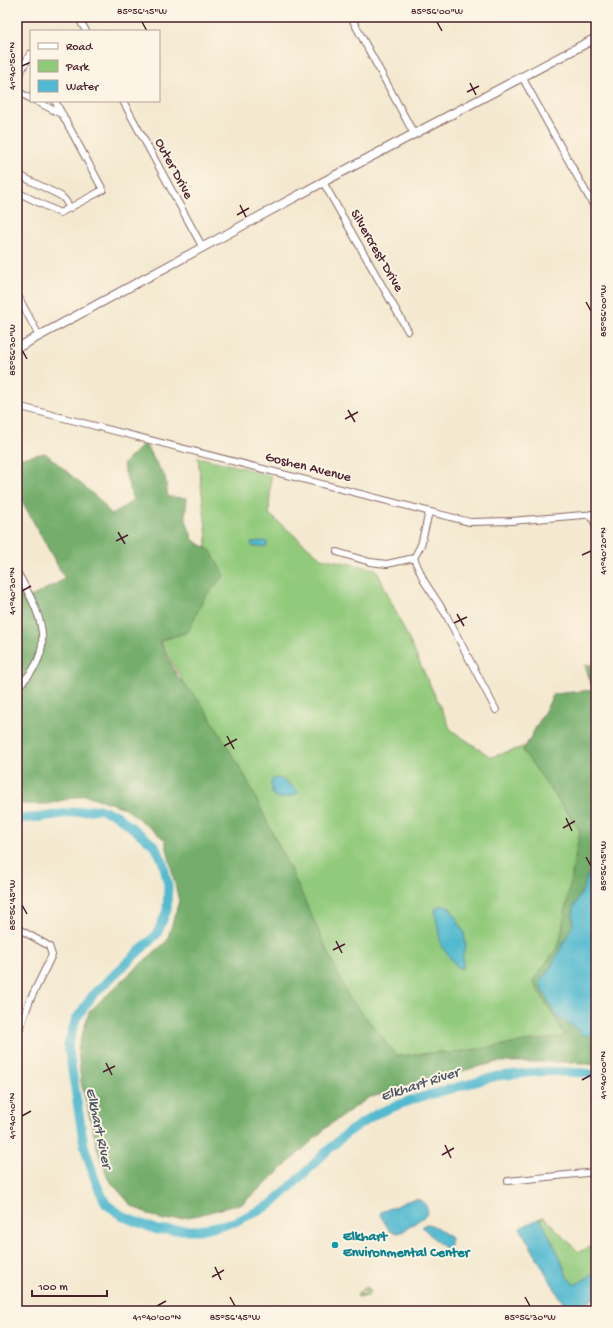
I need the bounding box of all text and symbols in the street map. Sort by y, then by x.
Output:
text: 85°56'15"W [117,6,168,18]
text: 85°56'00"W [411,6,464,18]
legend [30,30,160,102]
text: Road [66,41,93,55]
text: 41°40'50"N [7,42,19,90]
text: Park [65,61,91,75]
text: Water [66,81,100,95]
street label: Outer Drive [150,136,197,203]
street label: Silvercrest Drive [345,207,407,296]
text: 85°56'00"W [598,284,610,337]
text: 85°56'30"W [7,324,19,376]
street label: Goshen Avenue [263,449,354,487]
text: 41°40'20"N [598,527,610,575]
text: 41°40'30"N [7,567,19,615]
text: 85°56'15"W [598,840,610,891]
text: 85°56'45"W [7,879,19,930]
text: 41°40'00"N [598,1050,610,1099]
water label: Elkhart River [378,1063,464,1106]
water label: Elkhart River [81,1086,116,1172]
text: 41°40'10"N [7,1092,19,1139]
place label: Elkhart Environmental Center [343,1229,472,1262]
marker: Elkhart Environmental Center [330,1240,340,1250]
scale bar [32,1272,107,1298]
text: 100 m [37,1281,68,1295]
text: 41°40'00"N [133,1312,182,1324]
text: 85°56'45"W [210,1312,261,1324]
text: 85°56'30"W [504,1312,556,1324]

